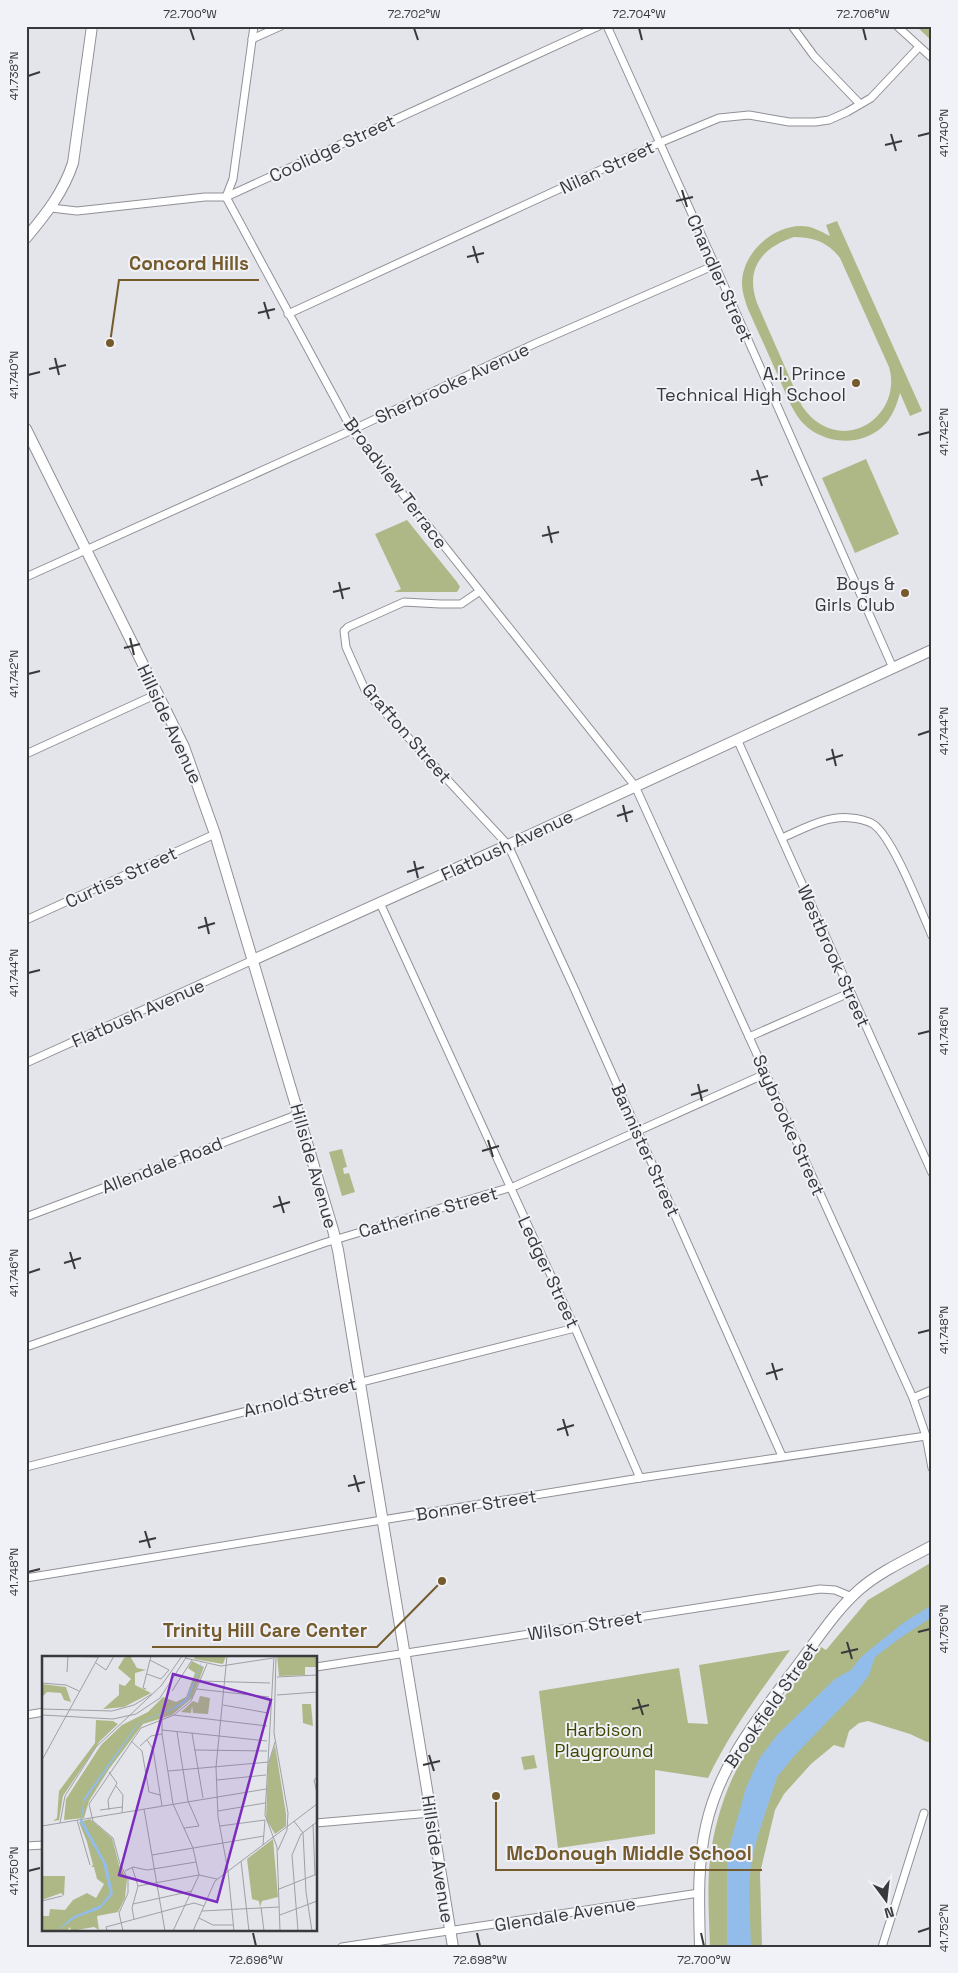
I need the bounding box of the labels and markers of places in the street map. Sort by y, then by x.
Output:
callout: Concord Hills [119,246,259,280]
place label: A.I. Prince Technical High School [656,362,846,406]
marker: A.I. Prince Technical High School [850,377,862,389]
place label: Boys & Girls Club [815,572,895,616]
marker: Boys & Girls Club [899,587,911,599]
callout: Trinity Hill Care Center [152,1613,377,1647]
callout: McDonough Middle School [496,1836,762,1870]

